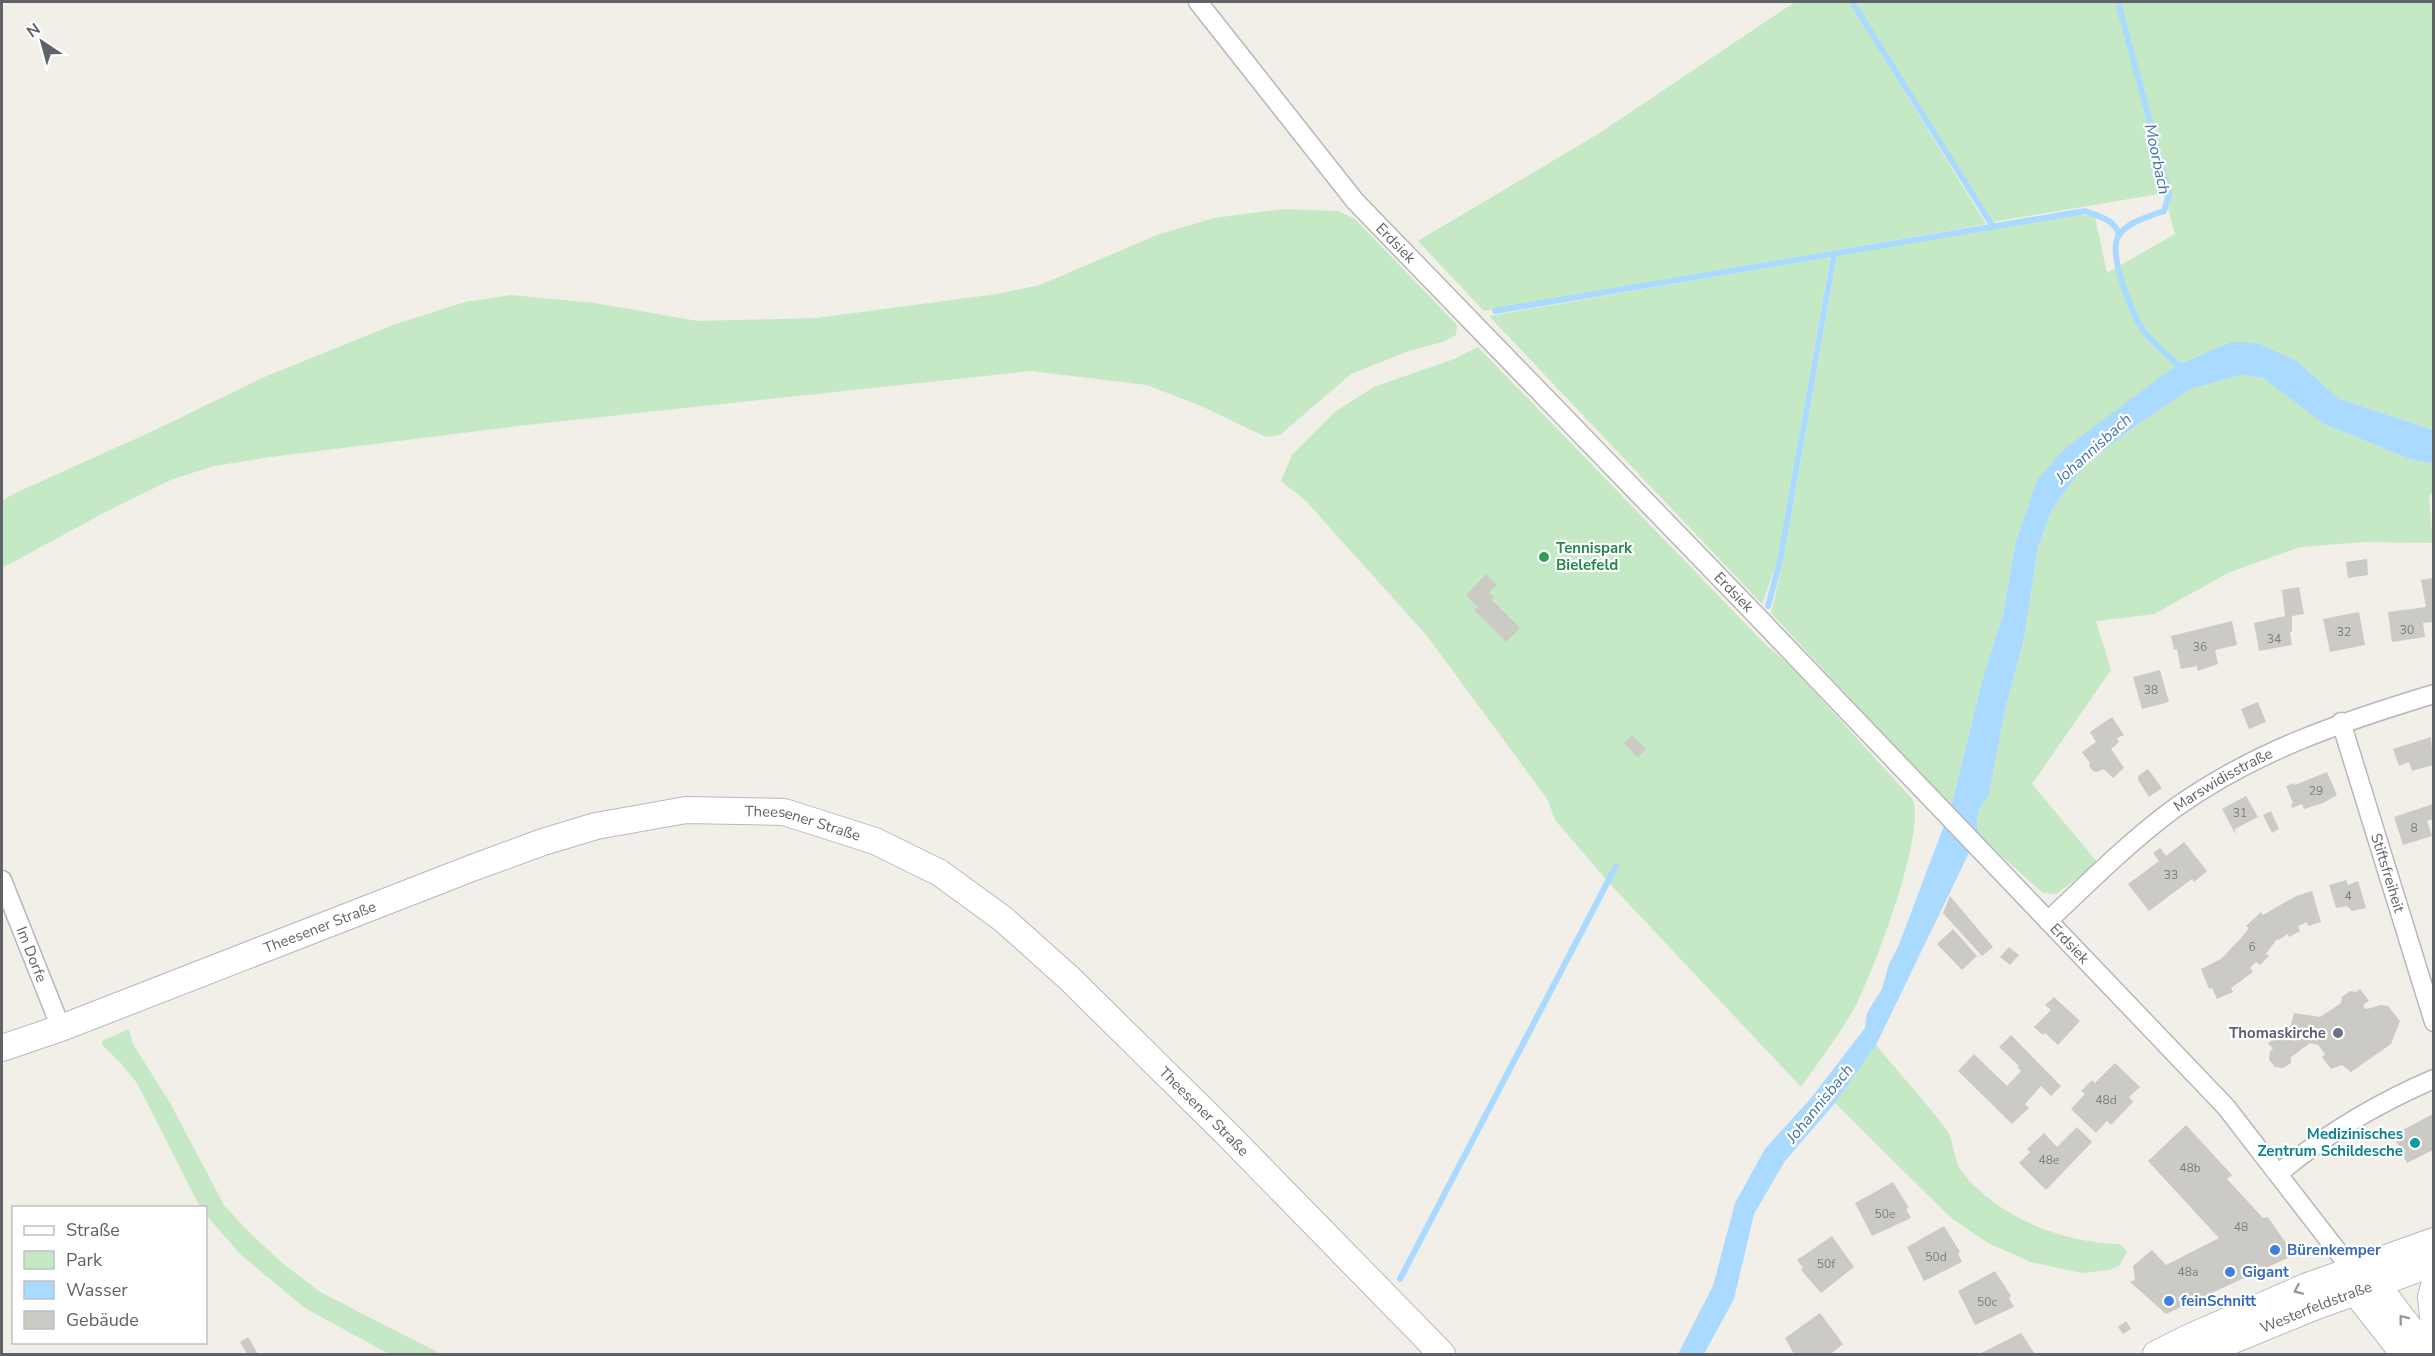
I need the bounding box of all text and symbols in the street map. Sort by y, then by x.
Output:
north arrow [12,12,72,72]
text: N [22,18,45,43]
water label: Moorbach [2139,122,2175,196]
street label: Erdsiek [1371,218,1420,268]
water label: Johannisbach [2050,409,2137,490]
place label: Tennispark Bielefeld [1556,538,1633,575]
marker: Tennispark Bielefeld [1537,550,1551,564]
street label: Erdsiek [1710,568,1758,617]
house number: 30 [2400,622,2414,638]
house number: 32 [2337,624,2351,640]
house number: 34 [2267,631,2281,647]
house number: 36 [2193,639,2207,655]
house number: 38 [2144,682,2158,698]
street label: Marswidisstraße [2169,743,2276,816]
house number: 29 [2309,783,2323,799]
street label: Theesener Straße [744,801,863,846]
house number: 31 [2233,805,2247,821]
house number: 8 [2410,820,2418,836]
street label: Stiftsfreiheit [2366,831,2410,916]
house number: 33 [2164,867,2178,883]
house number: 4 [2344,888,2352,904]
street label: Theesener Straße [261,896,379,958]
street label: Erdsiek [2046,919,2094,968]
street label: Im Dorfe [11,923,52,985]
house number: 6 [2248,939,2256,955]
place label: Thomaskirche [2229,1023,2326,1043]
marker: Thomaskirche [2331,1026,2345,1040]
water label: Johannisbach [1781,1060,1858,1148]
street label: Theesener Straße [1155,1062,1253,1161]
house number: 48d [2095,1092,2117,1108]
place label: Medizinisches Zentrum Schildesche [2257,1124,2403,1161]
marker: Medizinisches Zentrum Schildesche [2408,1136,2422,1150]
house number: 48e [2039,1152,2059,1168]
house number: 48b [2179,1160,2201,1176]
legend [12,1206,207,1344]
house number: 50e [1875,1206,1895,1222]
text: Straße [66,1218,120,1242]
house number: 48 [2234,1219,2248,1235]
place label: Bürenkemper [2287,1240,2381,1260]
marker: Bürenkemper [2268,1243,2282,1257]
text: Park [66,1248,103,1272]
house number: 50d [1925,1249,1947,1265]
house number: 50f [1817,1256,1836,1272]
place label: Gigant [2242,1262,2289,1282]
house number: 48a [2178,1264,2198,1280]
marker: Gigant [2223,1265,2237,1279]
street label: Westerfeldstraße [2257,1277,2375,1338]
text: Wasser [66,1278,128,1302]
one-way arrow [2293,1283,2304,1295]
place label: feinSchnitt [2181,1291,2256,1311]
house number: 50c [1977,1294,1997,1310]
marker: feinSchnitt [2162,1294,2176,1308]
text: Gebäude [66,1308,139,1332]
one-way arrow [2399,1315,2410,1326]

